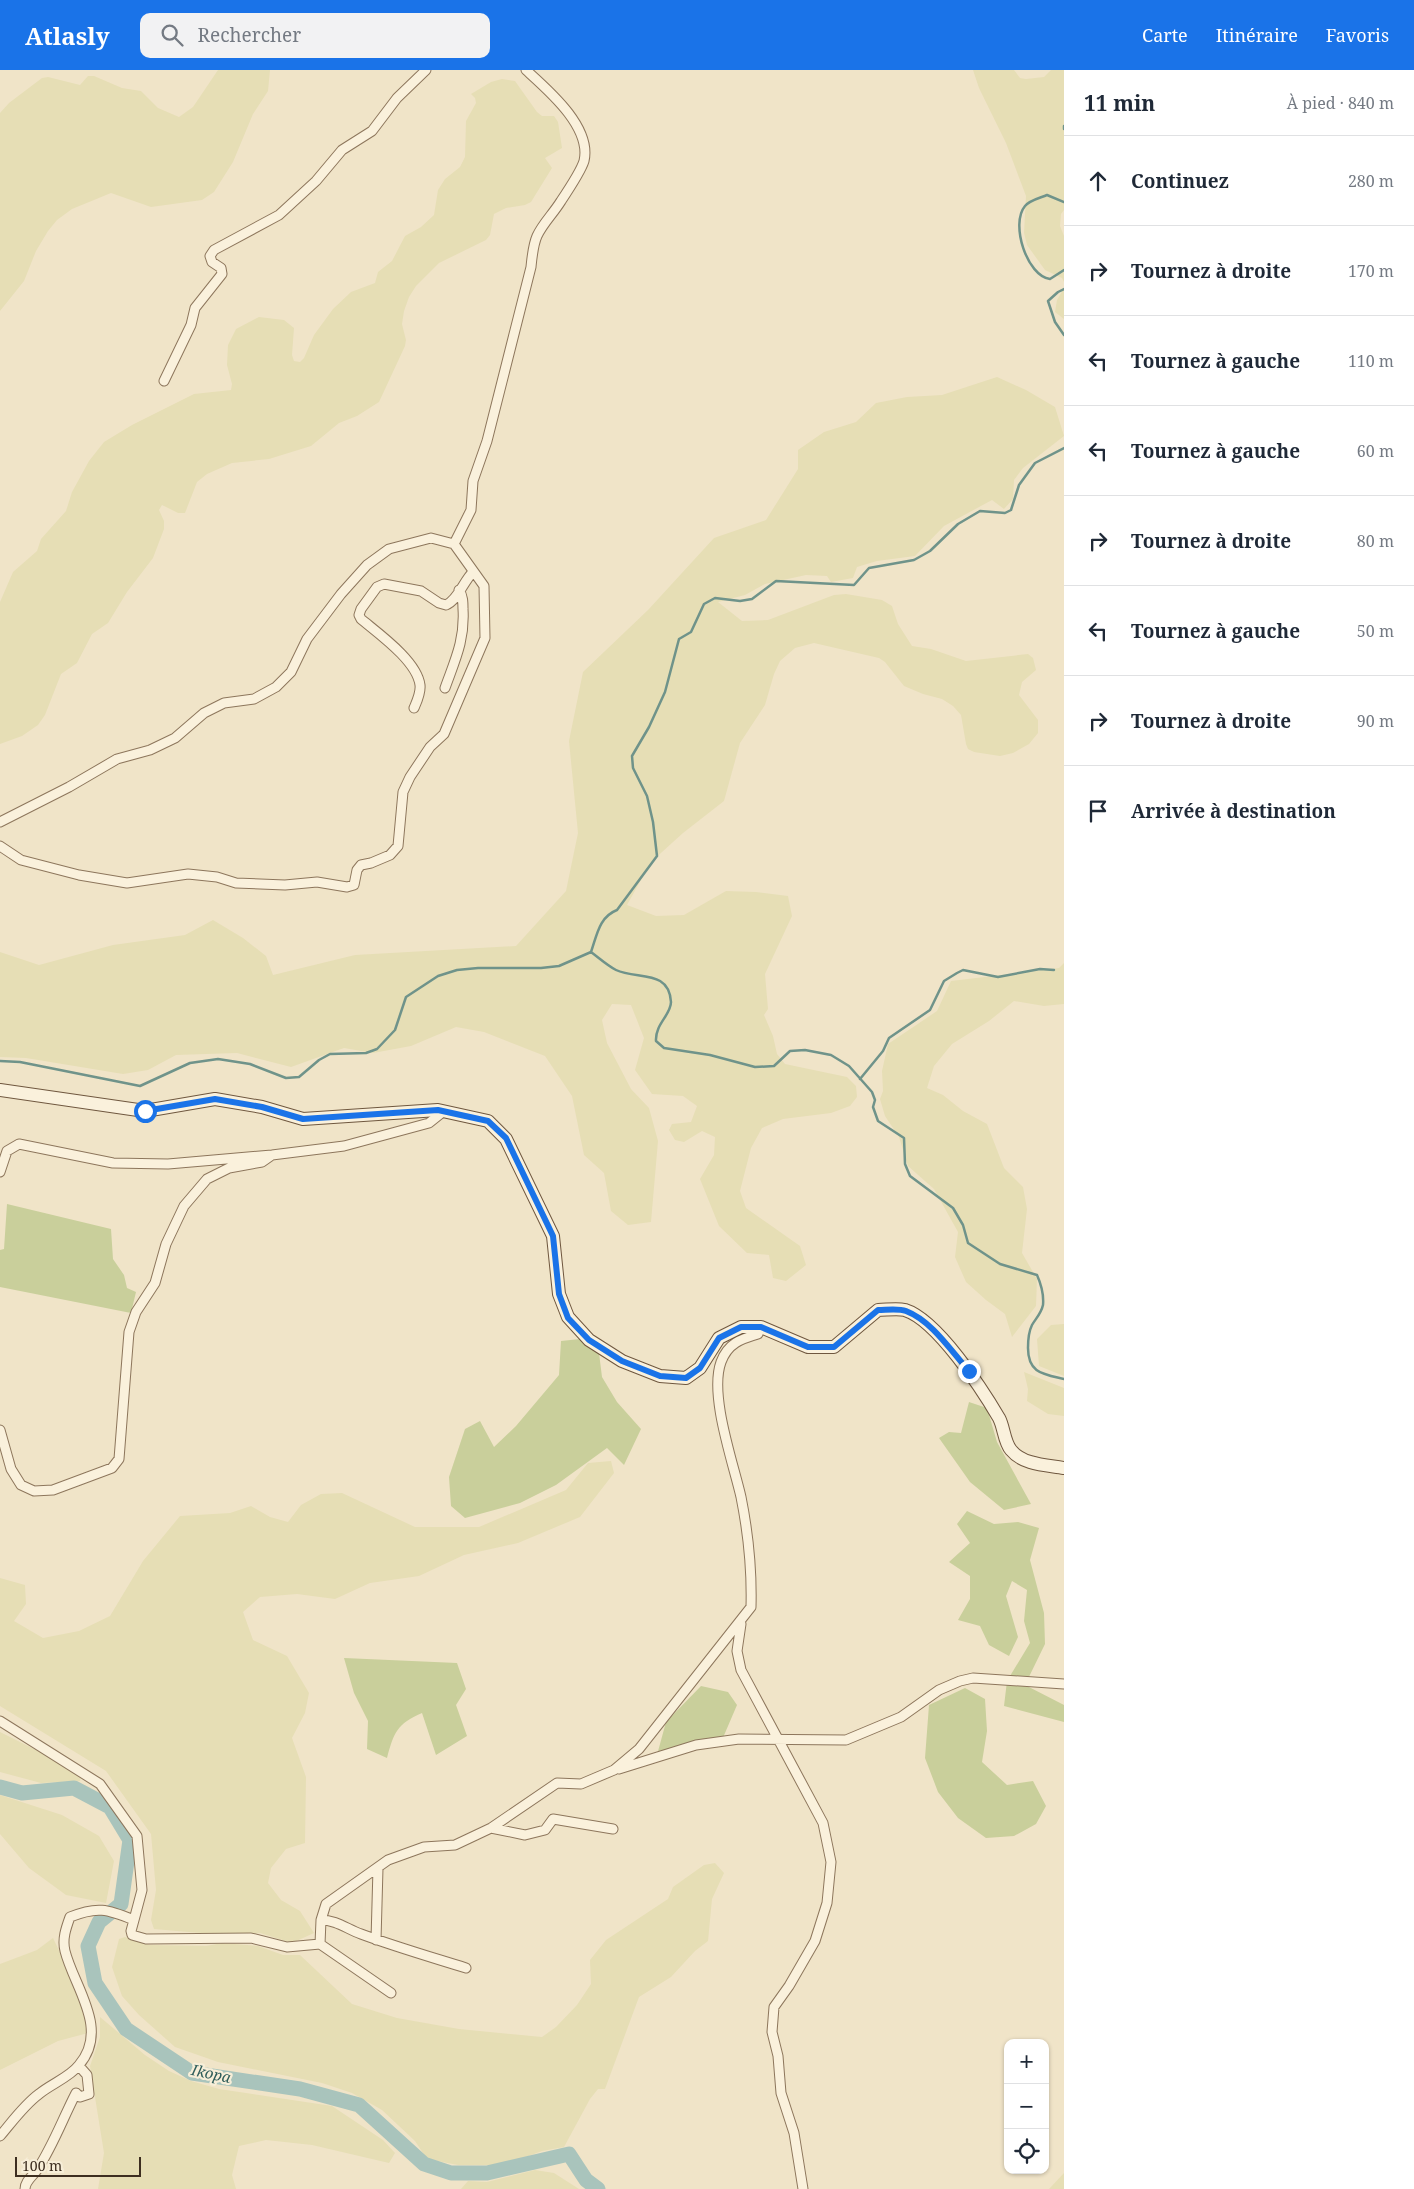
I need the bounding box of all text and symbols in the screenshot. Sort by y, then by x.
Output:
search box [140,13,490,58]
text: Atlasly [25,19,110,52]
icon: search [158,21,186,49]
text: Rechercher [198,22,301,48]
text: Carte [1142,23,1188,47]
text: Itinéraire [1216,23,1298,47]
text: Favoris [1326,23,1389,47]
text: 11 min [1084,89,1155,117]
text: À pied · 840 m [1287,92,1394,114]
icon: ahead [1084,167,1112,195]
text: Continuez [1131,168,1229,194]
text: 280 m [1348,170,1394,192]
icon: right [1084,257,1112,285]
text: Tournez à droite [1131,258,1291,284]
text: 170 m [1348,260,1394,282]
icon: left [1084,347,1112,375]
text: Tournez à gauche [1131,348,1300,374]
text: 110 m [1348,350,1394,372]
icon: left [1084,437,1112,465]
text: Tournez à gauche [1131,438,1300,464]
text: 60 m [1357,440,1394,462]
icon: right [1084,527,1112,555]
text: Tournez à droite [1131,528,1291,554]
text: 80 m [1357,530,1394,552]
icon: left [1084,617,1112,645]
text: Tournez à gauche [1131,618,1300,644]
text: 50 m [1357,620,1394,642]
icon: right [1084,707,1112,735]
text: Tournez à droite [1131,708,1291,734]
text: 90 m [1357,710,1394,732]
icon: arrive [1084,797,1112,825]
text: Arrivée à destination [1131,798,1336,824]
route start [134,1100,157,1123]
route end [958,1360,981,1383]
map controls [1004,2039,1049,2174]
button: + [1004,2039,1049,2084]
water label: Ikopa [189,2059,233,2087]
button: − [1004,2084,1049,2129]
button: locate [1004,2129,1049,2174]
scale bar [15,2154,141,2177]
text: 100 m [22,2156,62,2175]

